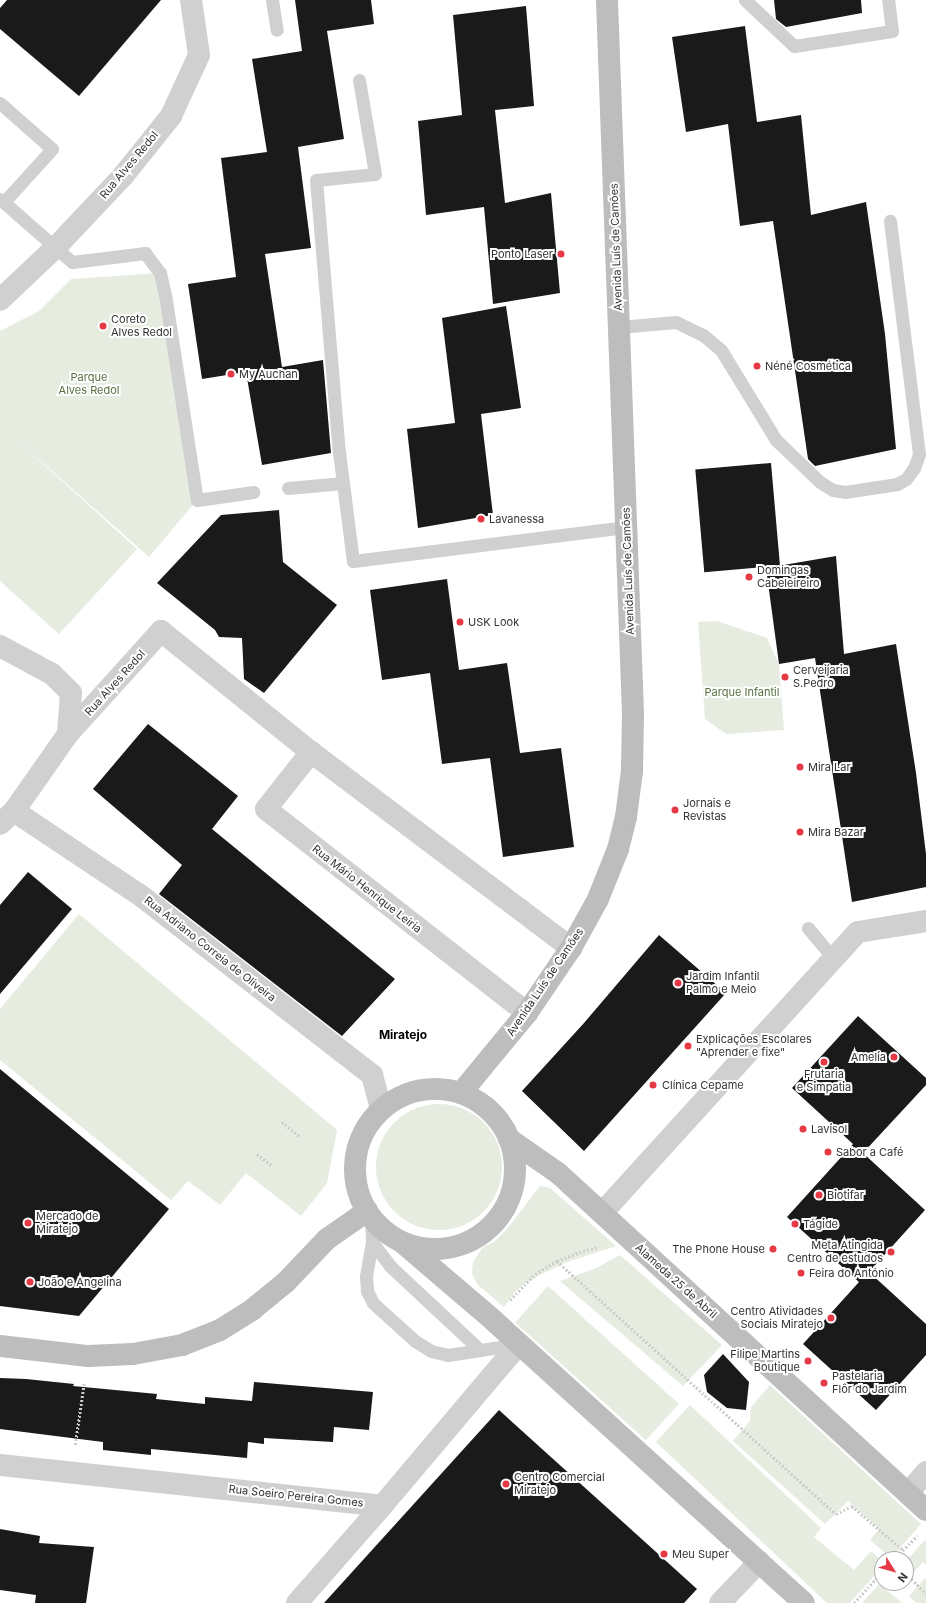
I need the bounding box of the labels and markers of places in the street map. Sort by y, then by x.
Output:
place label: Ponto Laser [491,247,553,261]
marker: Ponto Laser [556,249,566,259]
place label: Coreto Alves Redol [111,313,172,339]
marker: Coreto Alves Redol [98,321,108,331]
place label: Néné Cosmética [765,359,851,373]
marker: Néné Cosmética [752,361,762,371]
place label: My Auchan [239,367,298,381]
marker: My Auchan [226,369,236,379]
place label: Lavanessa [489,512,544,526]
marker: Lavanessa [476,514,486,524]
place label: Domingas Cabeleireiro [757,564,820,590]
marker: Domingas Cabeleireiro [744,572,754,582]
place label: USK Look [468,615,519,629]
marker: USK Look [455,617,465,627]
place label: Cerveijaria S.Pedro [793,664,849,690]
marker: Cerveijaria S.Pedro [780,672,790,682]
place label: Mira Lar [808,760,851,774]
marker: Mira Lar [795,762,805,772]
place label: Jornais e Revistas [683,797,731,823]
marker: Jornais e Revistas [670,805,680,815]
place label: Mira Bazar [808,825,864,839]
marker: Mira Bazar [795,827,805,837]
place label: Jardim Infantil Palmo e Meio [686,970,759,996]
marker: Jardim Infantil Palmo e Meio [673,978,683,988]
place label: Explicações Escolares "Aprender e fixe" [696,1033,812,1059]
marker: Explicações Escolares "Aprender e fixe" [683,1041,693,1051]
place label: Amelia [851,1050,886,1064]
marker: Amelia [889,1052,899,1062]
marker: Frutaria e Simpatia [819,1057,829,1067]
place label: Frutaria e Simpatia [797,1068,851,1094]
place label: Clínica Cepame [662,1078,744,1092]
marker: Clínica Cepame [647,1079,659,1091]
place label: Lavisol [811,1122,847,1136]
marker: Lavisol [798,1124,808,1134]
place label: Sabor a Café [836,1145,903,1159]
marker: Sabor a Café [823,1147,833,1157]
place label: Biotifar [827,1188,864,1202]
marker: Biotifar [814,1190,824,1200]
place label: Mercado de Miratejo [36,1210,98,1236]
place label: Tágide [803,1217,838,1231]
marker: Mercado de Miratejo [23,1218,33,1228]
marker: Tágide [790,1219,800,1229]
place label: Meta Atingida Centro de estudos [787,1239,883,1265]
place label: The Phone House [672,1242,765,1256]
marker: The Phone House [768,1244,778,1254]
marker: Meta Atingida Centro de estudos [886,1247,896,1257]
place label: Feira do António [809,1266,894,1280]
marker: Feira do António [796,1268,806,1278]
place label: João e Angelina [38,1275,122,1289]
marker: João e Angelina [25,1277,35,1287]
place label: Centro Atividades Sociais Miratejo [730,1305,823,1331]
marker: Centro Atividades Sociais Miratejo [826,1313,836,1323]
place label: Filipe Martins Boutique [730,1348,800,1374]
marker: Filipe Martins Boutique [803,1356,813,1366]
place label: Pastelaria Flôr do Jardim [832,1370,907,1396]
marker: Pastelaria Flôr do Jardim [819,1378,829,1388]
place label: Centro Comercial Miratejo [514,1471,605,1497]
marker: Centro Comercial Miratejo [501,1479,511,1489]
place label: Meu Super [672,1547,729,1561]
marker: Meu Super [659,1549,669,1559]

